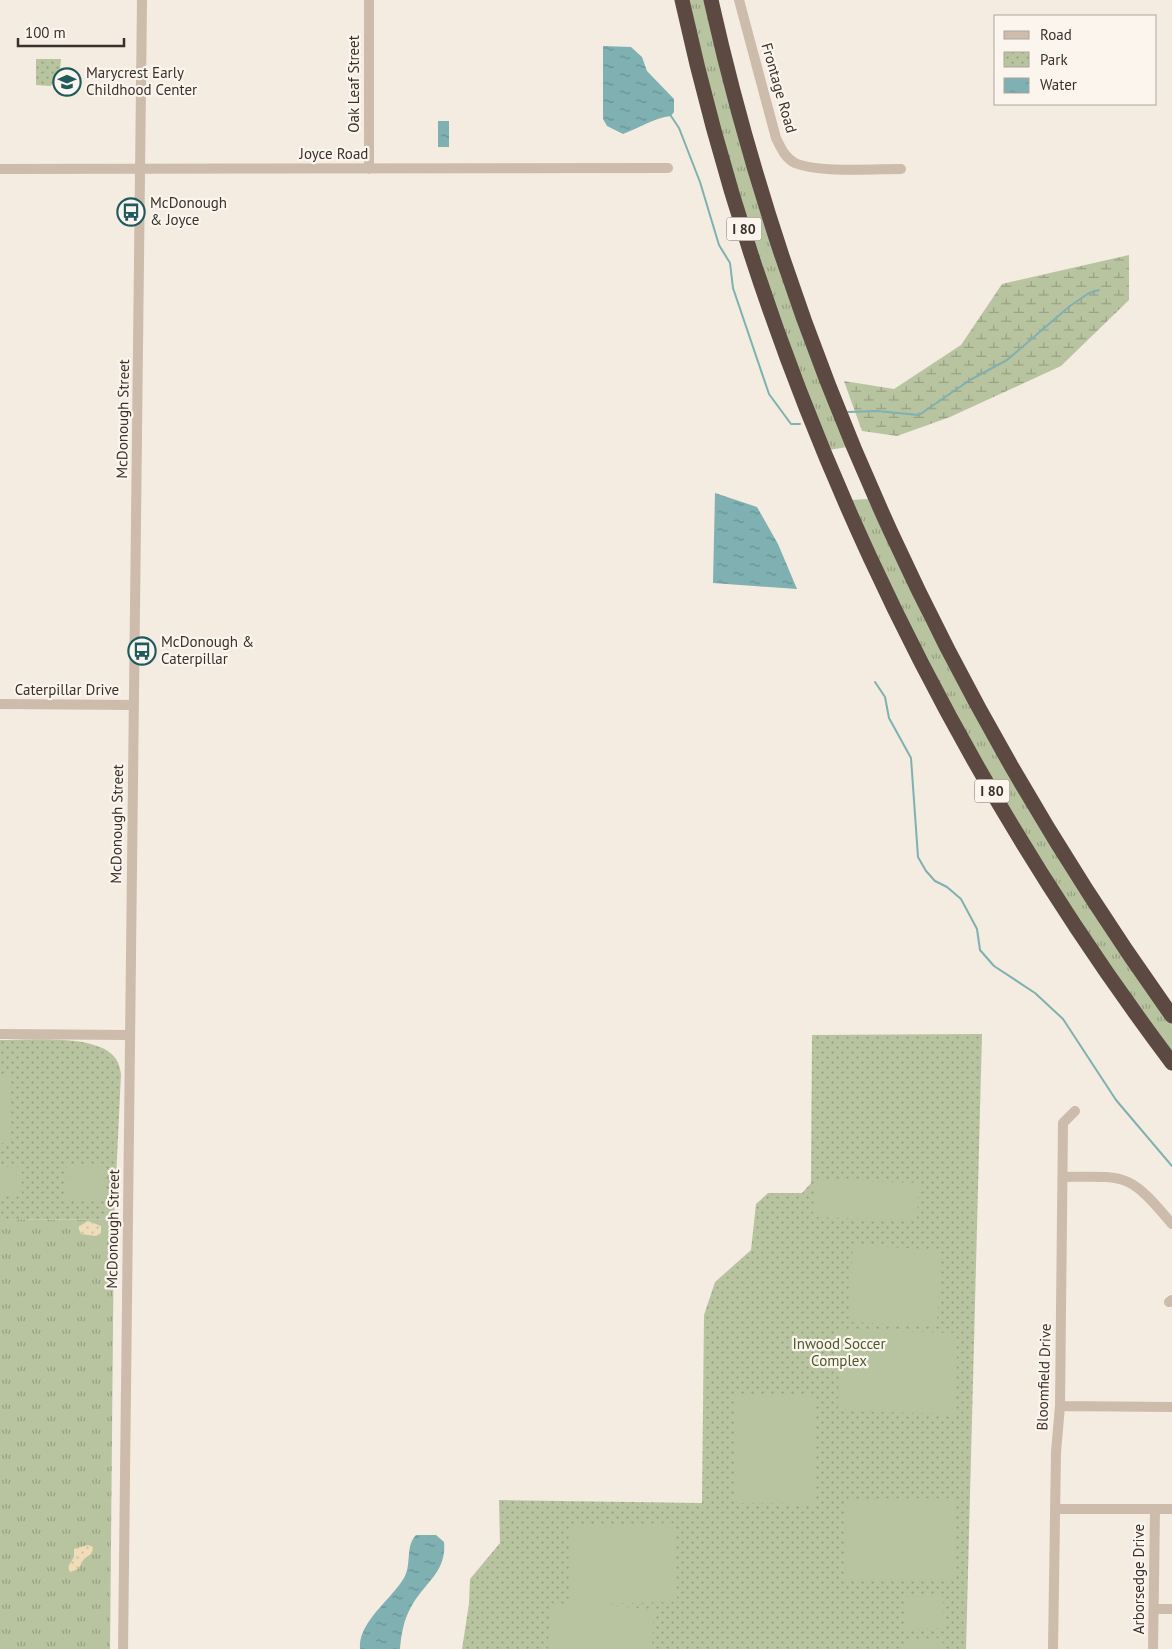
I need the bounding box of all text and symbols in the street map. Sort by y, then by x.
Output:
scale bar [18,15,124,47]
legend [994,15,1157,105]
text: 100 m [25,23,66,42]
text: Road [1040,25,1072,44]
street label: Oak Leaf Street [344,35,363,133]
street label: Frontage Road [758,41,801,135]
text: Park [1040,50,1068,69]
place label: Marycrest Early Childhood Center [86,63,197,99]
school or university icon: Marycrest Early Childhood Center [52,67,82,97]
text: Water [1040,75,1077,94]
street label: Joyce Road [299,144,368,163]
place label: McDonough & Joyce [150,193,227,229]
bus stop icon: McDonough & Joyce [116,197,146,227]
road number: I 80 [726,218,762,240]
street label: McDonough Street [112,359,133,479]
place label: McDonough & Caterpillar [161,632,254,668]
bus stop icon: McDonough & Caterpillar [127,636,157,666]
street label: Caterpillar Drive [15,680,119,699]
street label: McDonough Street [106,764,127,884]
road number: I 80 [974,779,1010,802]
street label: McDonough Street [102,1169,123,1289]
street label: Bloomfield Drive [1032,1323,1055,1431]
park label: Inwood Soccer Complex [792,1334,886,1370]
street label: Arborsedge Drive [1129,1524,1148,1634]

